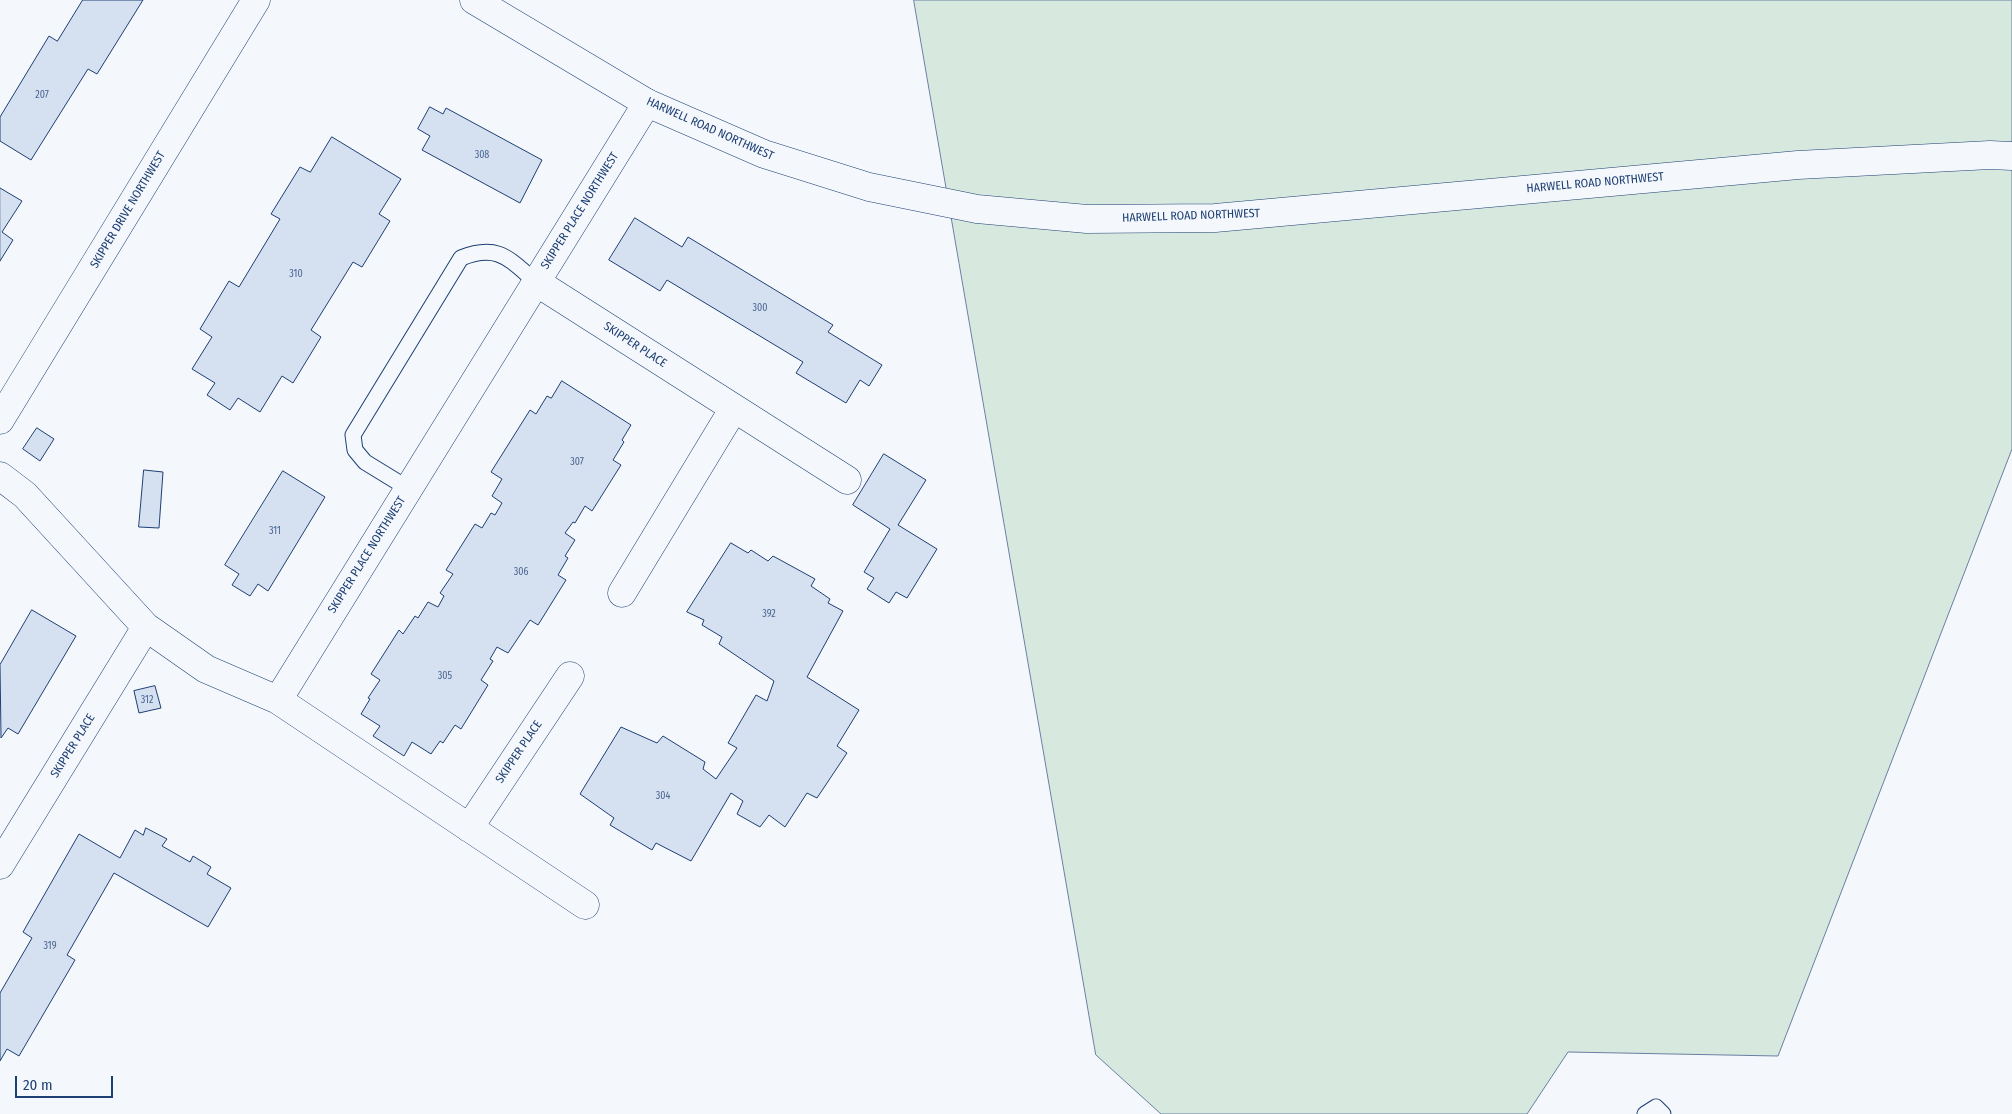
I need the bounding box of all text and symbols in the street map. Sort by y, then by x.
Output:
house number: 207 [35,89,49,101]
street label: HARWELL ROAD NORTHWEST [644,94,776,164]
street label: SKIPPER DRIVE NORTHWEST [87,149,169,271]
house number: 308 [475,149,489,161]
street label: SKIPPER PLACE NORTHWEST [538,150,622,272]
street label: HARWELL ROAD NORTHWEST [1526,170,1664,196]
street label: HARWELL ROAD NORTHWEST [1122,206,1260,226]
house number: 310 [289,268,303,280]
house number: 300 [753,302,767,314]
street label: SKIPPER PLACE [601,319,669,371]
house number: 307 [570,456,584,468]
street label: SKIPPER PLACE NORTHWEST [325,494,409,616]
house number: 311 [269,525,281,537]
house number: 306 [514,566,528,578]
house number: 392 [762,608,776,620]
house number: 305 [438,670,452,682]
house number: 312 [141,694,153,706]
street label: SKIPPER PLACE [48,711,98,781]
street label: SKIPPER PLACE [493,718,545,786]
house number: 304 [656,790,670,802]
house number: 319 [43,940,57,952]
scale bar [18,1066,115,1098]
text: 20 m [23,1076,53,1094]

